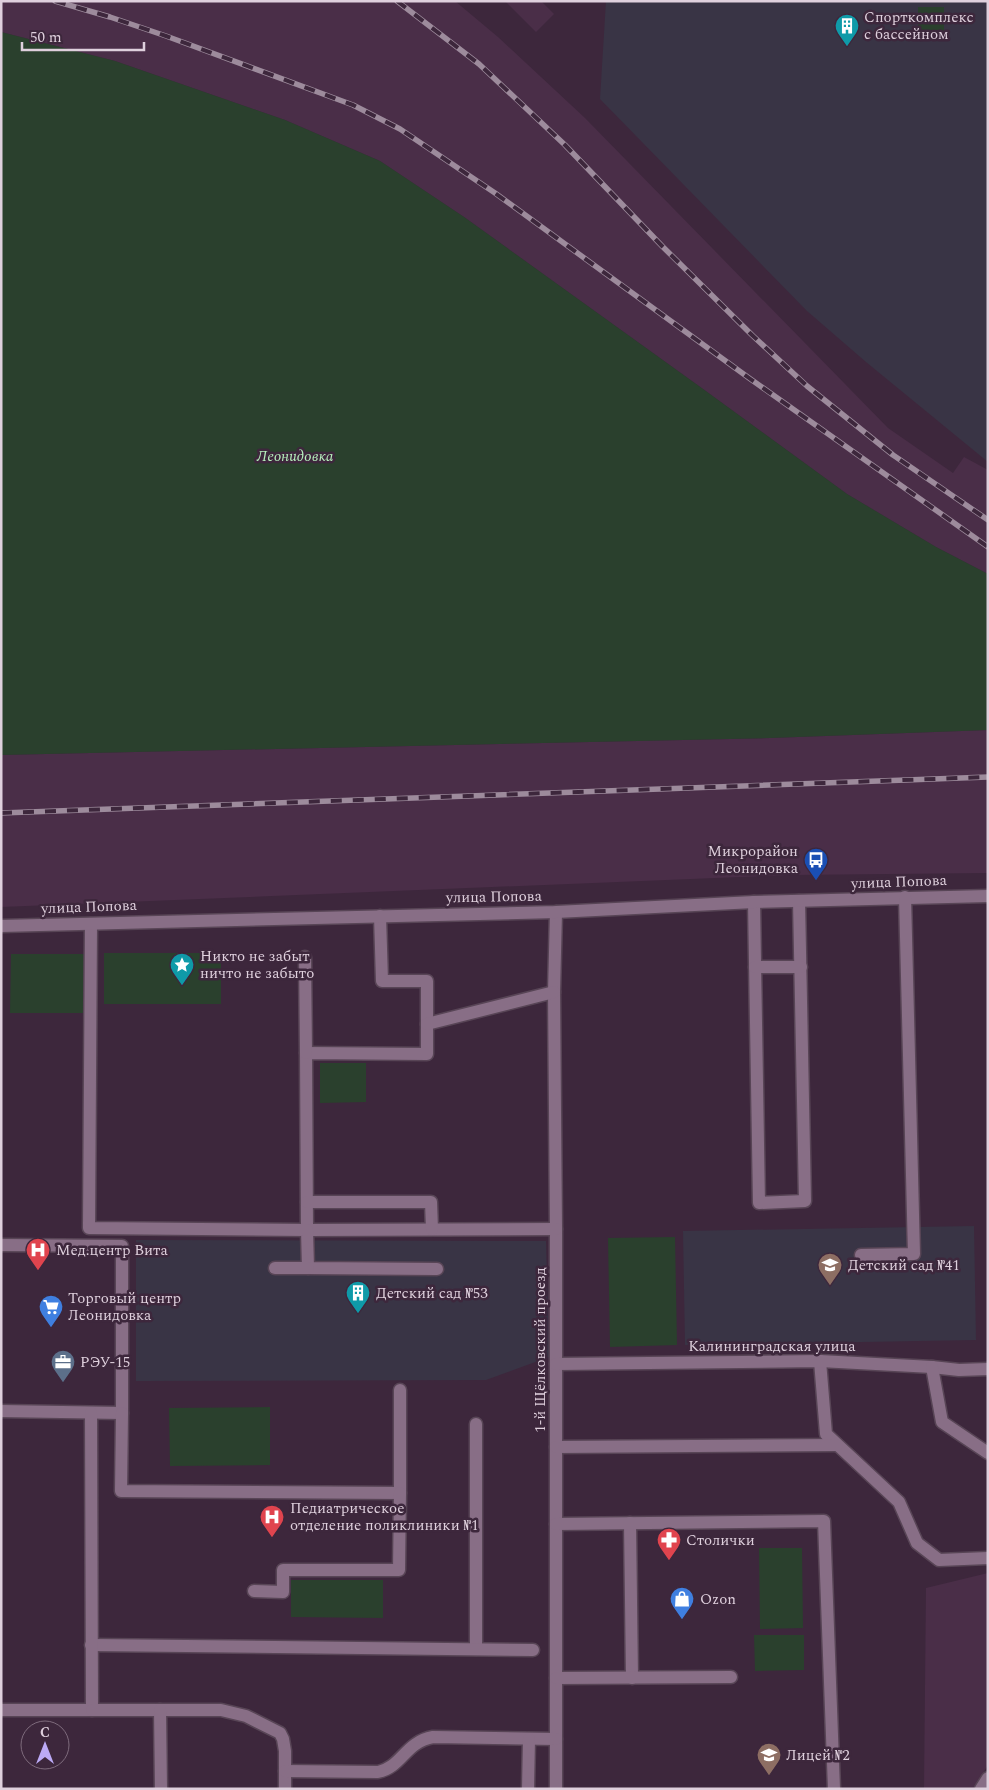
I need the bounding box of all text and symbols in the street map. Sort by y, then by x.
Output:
place label: Спорткомплекс с бассейном [864,6,974,46]
building icon: Спорткомплекс с бассейном [834,13,860,47]
scale bar [22,20,145,52]
text: 50 m [30,26,62,49]
park label: Леонидовка [256,445,334,468]
place label: Микрорайон Леонидовка [708,840,799,880]
bus stop icon: Микрорайон Леонидовка [803,847,829,881]
street label: улица Попова [850,869,948,895]
street label: улица Попова [445,885,543,909]
street label: улица Попова [40,894,138,920]
place label: Никто не забыт ничто не забыто [200,945,314,985]
place icon: Никто не забыт ничто не забыто [169,952,195,986]
hospital icon: Мед.центр Вита [25,1237,51,1271]
place label: Мед.центр Вита [56,1239,168,1262]
school or university icon: Детский сад №41 [817,1252,843,1286]
place label: Детский сад №41 [848,1254,960,1277]
street label: 1-й Щёлковский проезд [529,1267,552,1433]
building icon: Детский сад №53 [345,1280,371,1314]
place label: Детский сад №53 [376,1282,488,1305]
place label: Торговый центр Леонидовка [68,1287,181,1327]
supermarket icon: Торговый центр Леонидовка [38,1294,64,1328]
street label: Калининградская улица [688,1335,856,1358]
office icon: РЭУ-15 [50,1349,76,1383]
place label: РЭУ-15 [80,1351,130,1374]
place label: Педиатрическое отделение поликлиники №1 [290,1497,478,1537]
hospital icon: Педиатрическое отделение поликлиники №1 [259,1504,285,1538]
pharmacy icon: Столички [656,1527,682,1561]
place label: Столички [686,1529,755,1552]
shop icon: Ozon [669,1586,695,1620]
place label: Ozon [700,1588,736,1611]
north arrow [20,1720,70,1770]
text: С [40,1722,50,1743]
school or university icon: Лицей №2 [756,1742,782,1776]
place label: Лицей №2 [786,1744,850,1767]

